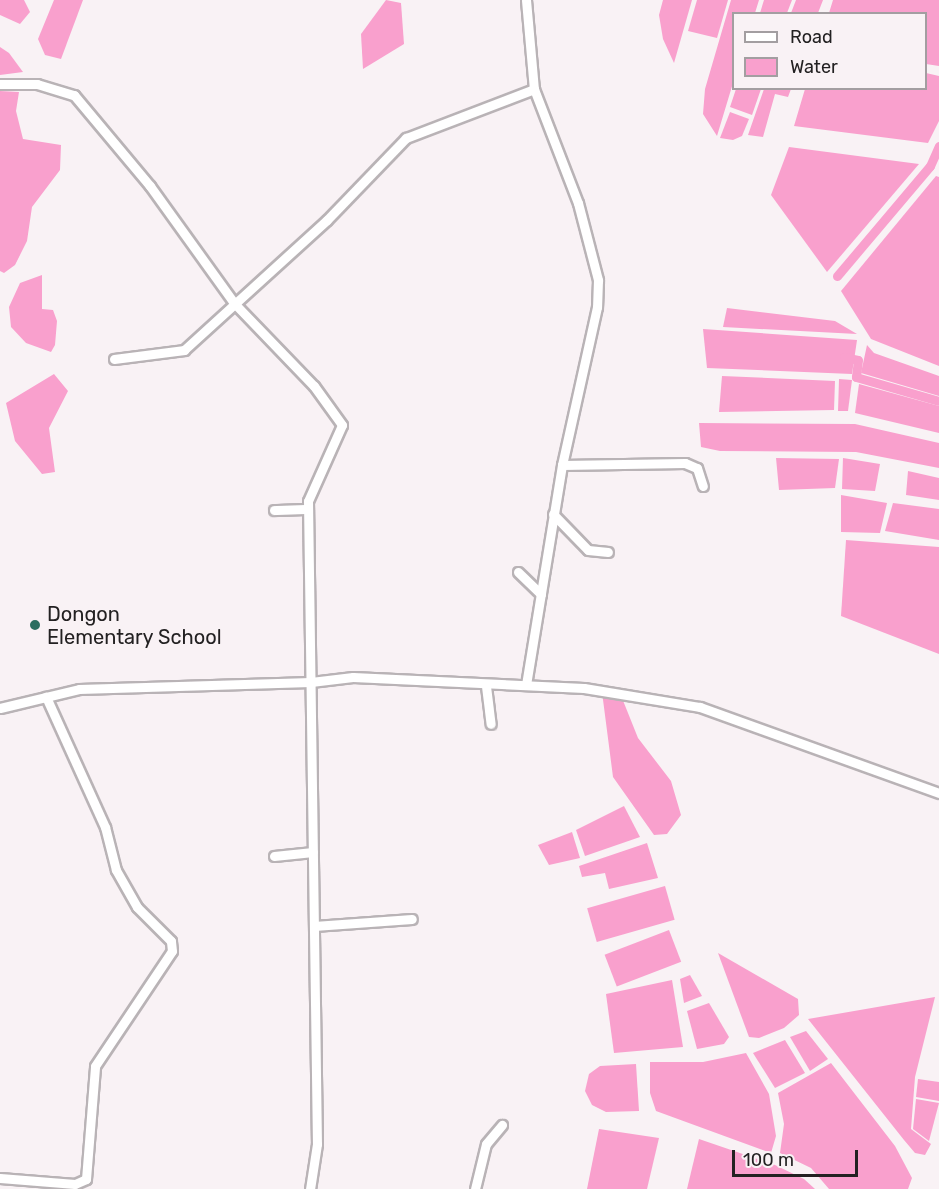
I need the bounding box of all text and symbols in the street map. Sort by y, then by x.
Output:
legend [732,12,927,90]
text: Road [790,26,833,48]
text: Water [790,56,838,78]
place label: Dongon Elementary School [47,602,222,649]
marker: Dongon Elementary School [28,618,42,632]
scale bar [735,1138,861,1176]
text: 100 m [743,1149,794,1171]

